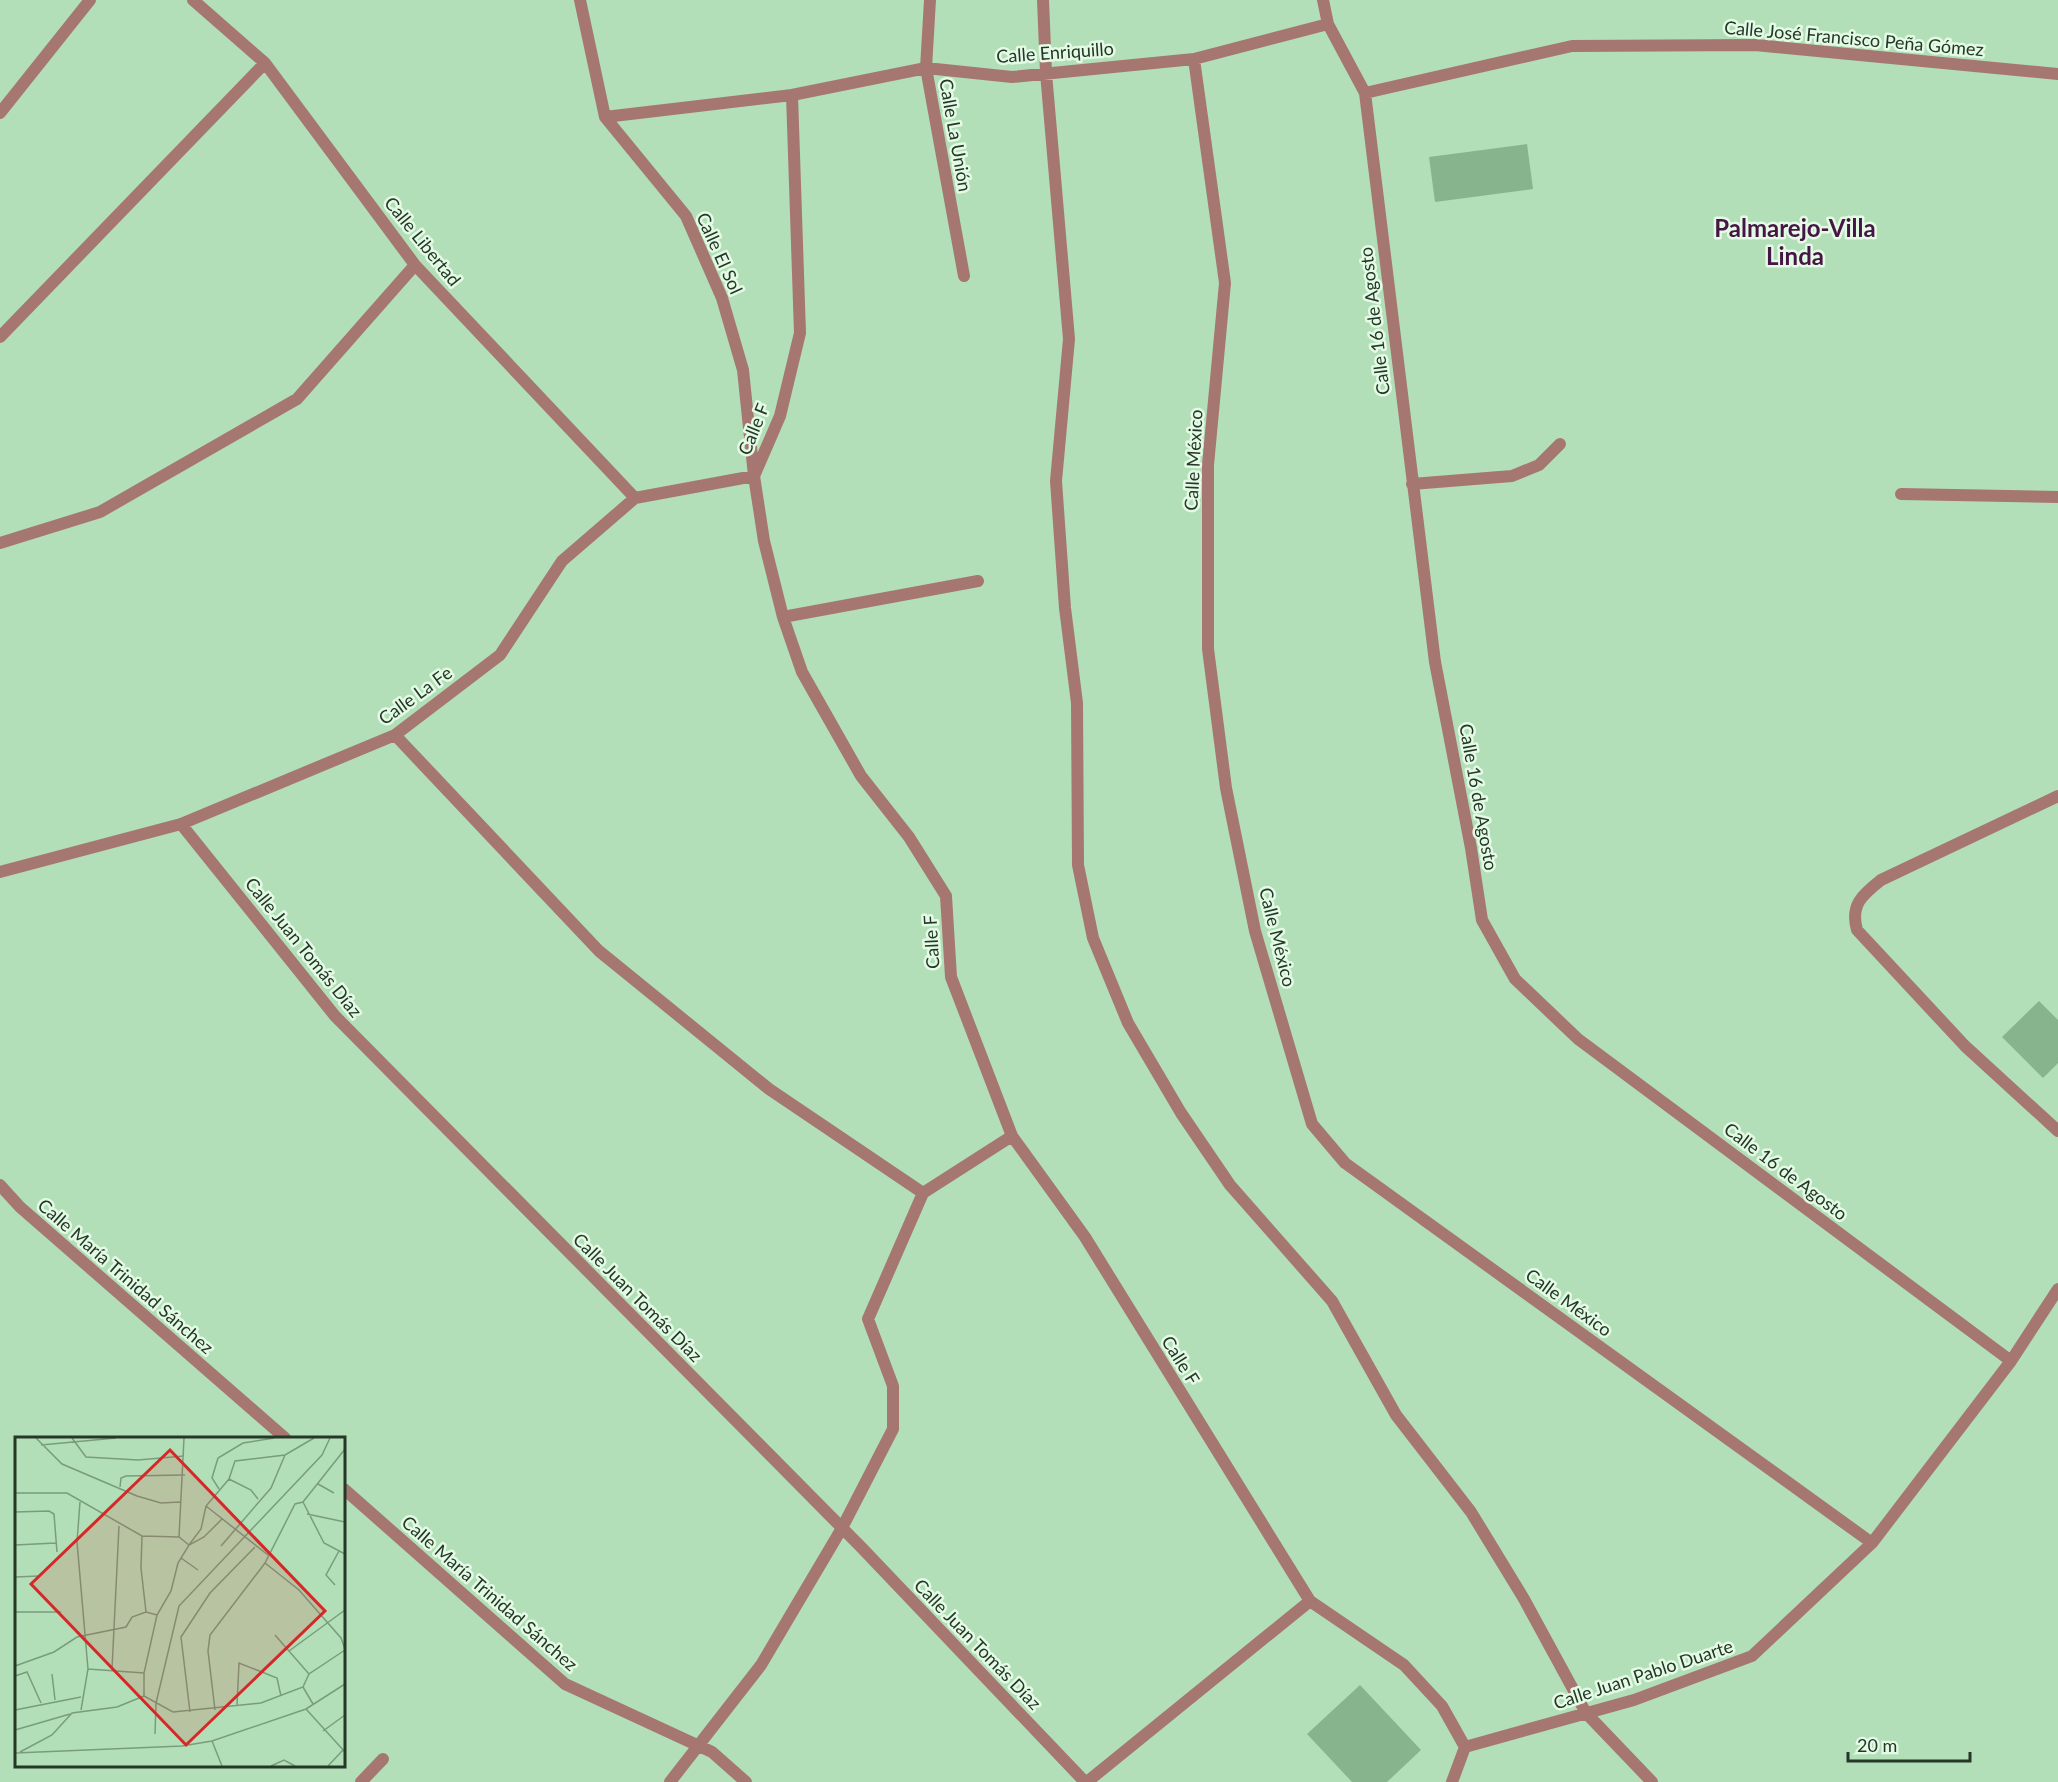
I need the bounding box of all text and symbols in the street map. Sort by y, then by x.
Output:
street label: Calle José Francisco Peña Gómez [1723,16,1985,60]
street label: Calle Enriquillo [995,37,1115,67]
street label: Calle La Unión [935,77,977,193]
street label: Calle Libertad [380,192,466,290]
street label: Calle El Sol [692,209,748,297]
district label: Palmarejo-Villa Linda [1714,213,1876,270]
street label: Calle 16 de Agosto [1354,246,1394,396]
street label: Calle F [733,400,773,458]
street label: Calle México [1179,409,1207,511]
street label: Calle La Fe [374,661,456,729]
street label: Calle 16 de Agosto [1455,722,1503,872]
street label: Calle Juan Tomás Díaz [241,873,367,1021]
street label: Calle México [1255,885,1301,989]
street label: Calle F [919,915,943,969]
street label: Calle 16 de Agosto [1720,1117,1852,1225]
street label: Calle María Trinidad Sánchez [34,1194,218,1358]
street label: Calle Juan Tomás Díaz [569,1228,707,1366]
street label: Calle México [1522,1263,1616,1341]
street label: Calle F [1157,1331,1205,1389]
inset map [15,1437,345,1767]
street label: Calle María Trinidad Sánchez [398,1511,582,1675]
street label: Calle Juan Tomás Díaz [910,1574,1046,1714]
street label: Calle Juan Pablo Duarte [1550,1635,1736,1713]
scale bar [1848,1725,1970,1763]
text: 20 m [1857,1734,1897,1756]

